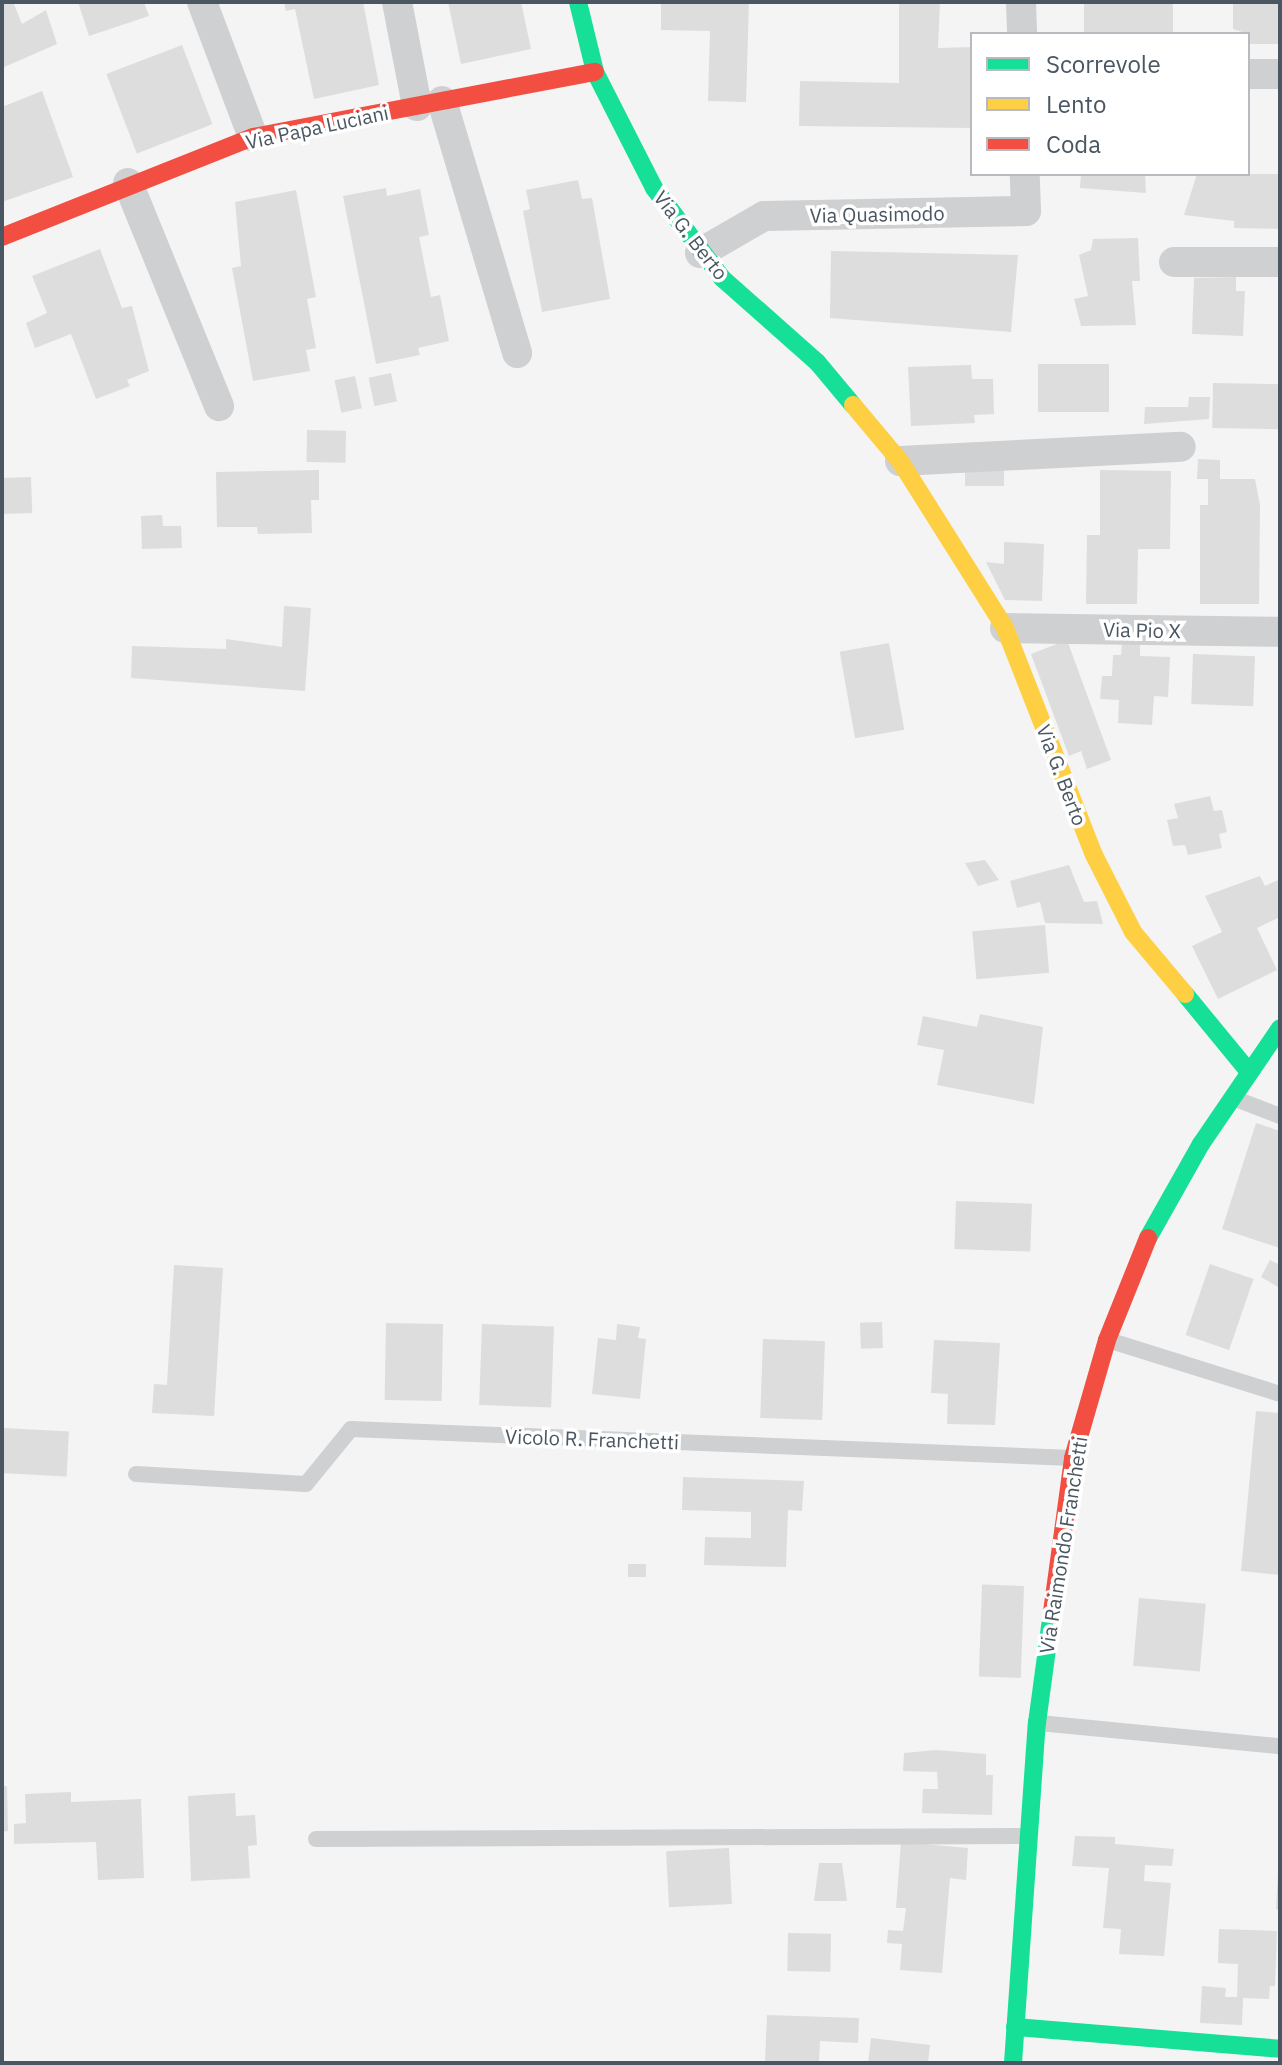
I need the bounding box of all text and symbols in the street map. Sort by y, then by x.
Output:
legend [970,32,1250,176]
text: Scorrevole [1046,48,1161,80]
text: Lento [1046,88,1106,120]
street label: Via Papa Luciani [243,100,391,154]
text: Coda [1046,128,1101,160]
street label: Via G. Berto [649,186,733,284]
street label: Via Quasimodo [809,201,945,227]
street label: Via Pio X [1103,617,1181,643]
street label: Via G. Berto [1032,721,1092,829]
street label: Vicolo R. Franchetti [505,1424,679,1454]
street label: Via Raimondo Franchetti [1034,1435,1092,1655]

